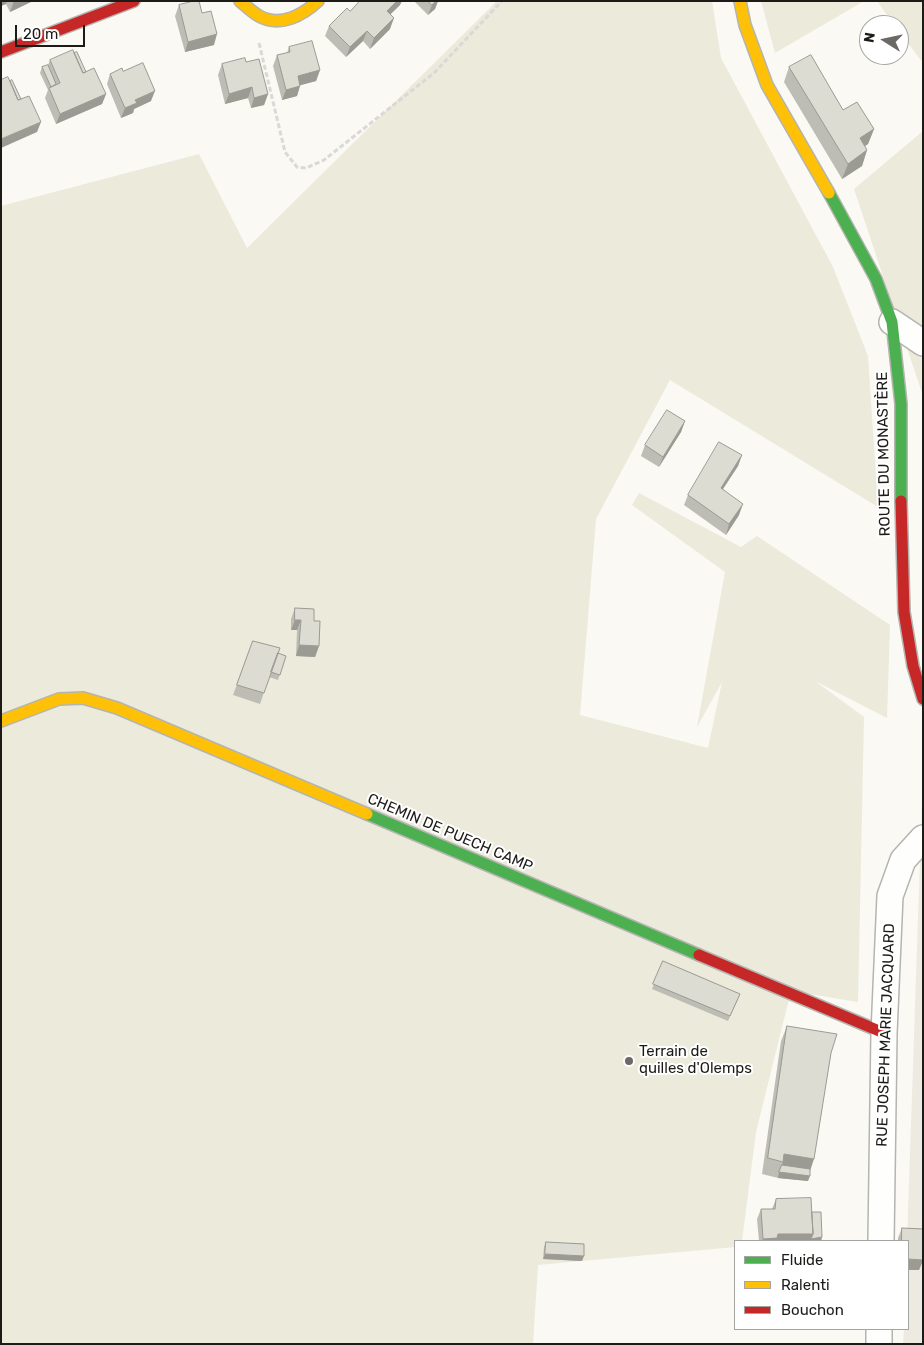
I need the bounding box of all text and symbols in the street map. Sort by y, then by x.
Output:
scale bar [18,15,88,47]
north arrow [859,15,909,65]
text: 20 m [23,25,58,43]
text: N [860,31,879,44]
street label: ROUTE DU MONASTÈRE [874,371,894,537]
street label: CHEMIN DE PUECH CAMP [365,790,535,876]
street label: RUE JOSEPH MARIE JACQUARD [873,923,899,1147]
place label: Terrain de quilles d'Olemps [639,1043,752,1078]
marker: Terrain de quilles d'Olemps [623,1055,635,1067]
legend [734,1240,909,1330]
text: Fluide [781,1251,823,1269]
text: Ralenti [781,1276,830,1294]
text: Bouchon [781,1301,844,1319]

